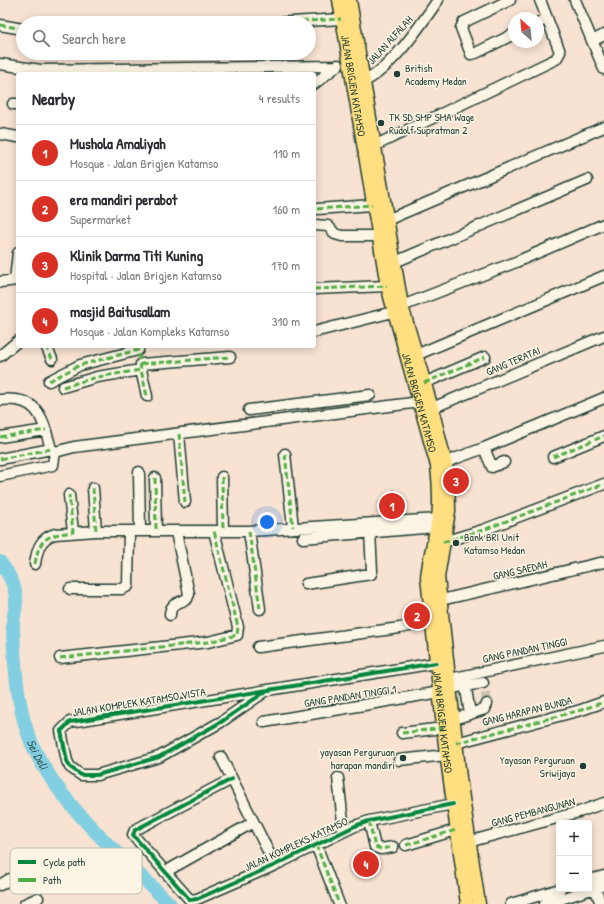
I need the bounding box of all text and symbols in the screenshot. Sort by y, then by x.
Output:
north arrow [508,12,544,48]
street label: JALAN ALFALAH [364,13,416,67]
search box [16,16,316,60]
icon: search [30,27,52,49]
text: Search here [62,28,126,49]
street label: JALAN BRIGJEN KATAMSO [338,34,369,138]
place label: British Academy Medan [405,61,467,88]
marker: British Academy Medan [392,69,402,79]
text: Nearby [32,87,75,110]
text: 4 results [259,89,300,107]
place label: TK SD SMP SMA Wage Rudolf Supratman 2 [389,110,475,137]
marker: TK SD SMP SMA Wage Rudolf Supratman 2 [376,118,386,128]
text: Mushola Amaliyah [70,133,166,154]
text: 1 [43,144,47,162]
text: 110 m [273,144,300,162]
text: Mosque · Jalan Brigjen Katamso [70,154,218,172]
text: era mandiri perabot [70,189,177,210]
text: 2 [42,200,48,218]
text: 160 m [272,200,300,218]
text: Supermarket [70,210,131,228]
text: Klinik Darma Titi Kuning [70,245,203,266]
text: 3 [42,256,48,274]
text: 170 m [271,256,300,274]
text: Hospital · Jalan Brigjen Katamso [70,266,222,284]
text: masjid Baitusallam [70,301,170,322]
text: 4 [43,312,47,330]
text: 310 m [272,312,300,330]
text: Mosque · Jalan Kompleks Katamso [70,322,229,340]
street label: GANG TERATAI [484,343,542,379]
street label: JALAN BRIGJEN KATAMSO [399,351,440,454]
pin: 3 [443,466,469,496]
pin: 1 [379,491,405,521]
your location [257,512,277,532]
place label: Bank BRI Unit Katamso Medan [464,530,525,557]
marker: Bank BRI Unit Katamso Medan [451,538,461,548]
street label: GANG SAEDAH [491,557,549,583]
pin: 2 [404,601,430,631]
street label: GANG PANDAN TINGGI [481,634,569,666]
street label: JALAN BRIGJEN KATAMSO [430,670,456,774]
street label: GANG PANDAN TINGGI 1 [303,682,397,710]
street label: JALAN KOMPLEK KATAMSO VISTA [72,684,207,719]
street label: GANG HARAPAN BUNDA [481,693,574,729]
water label: Sei Deli [23,736,53,774]
place label: yayasan Perguruan harapan mandiri [320,745,395,772]
marker: yayasan Perguruan harapan mandiri [398,753,408,763]
place label: Yayasan Perguruan Sriwijaya [500,753,576,780]
marker: Yayasan Perguruan Sriwijaya [578,761,588,771]
street label: GANG PEMBANGUNAN [490,794,577,830]
street label: JALAN KOMPLEKS KATAMSO [242,814,350,874]
map controls [556,820,592,892]
button: + [556,820,592,856]
legend [10,848,142,894]
pin: 4 [353,849,379,879]
text: Cycle path [43,855,86,869]
button: − [556,856,592,892]
text: Path [43,873,61,887]

